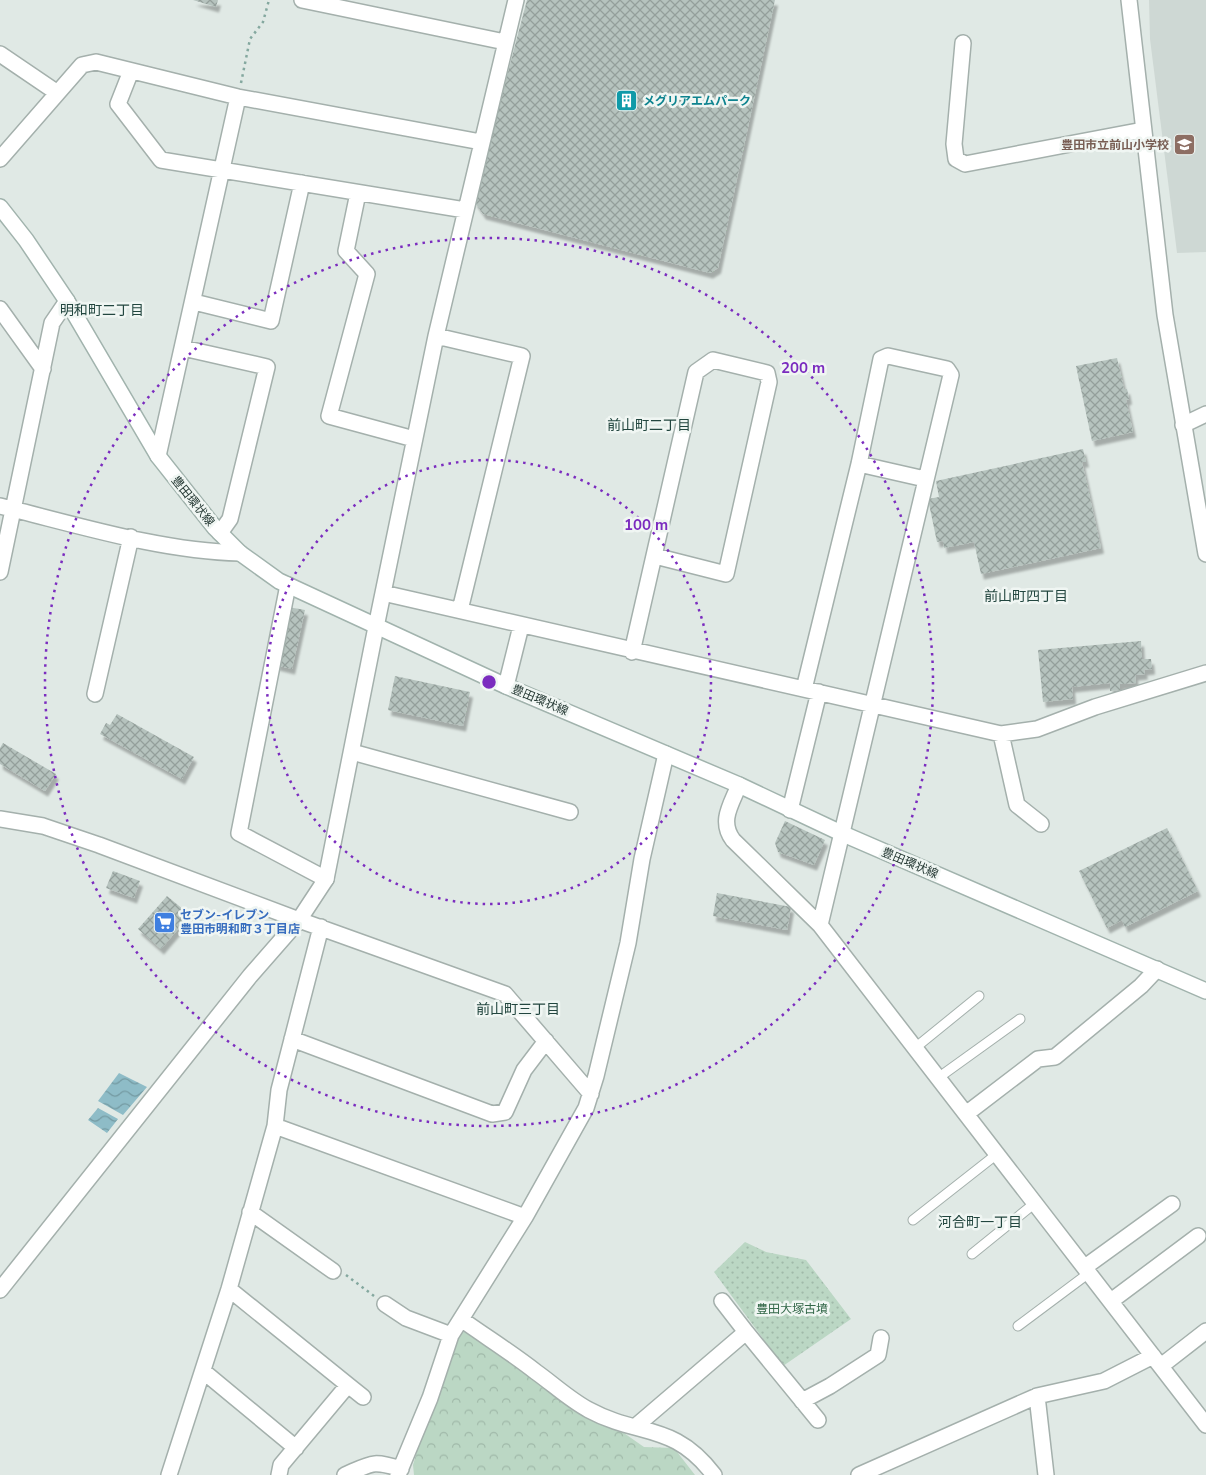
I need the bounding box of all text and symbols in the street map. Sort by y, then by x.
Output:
building icon: メグリアエムパーク [615,89,639,113]
place label: メグリアエムパーク [643,93,751,109]
school or university icon: 豊田市立前山小学校 [1173,133,1197,157]
place label: 豊田市立前山小学校 [1061,137,1169,153]
district label: 明和町二丁目 [60,301,144,320]
text: 200 m [781,358,825,378]
district label: 前山町二丁目 [607,416,691,435]
street label: 豊田環状線 [168,473,218,529]
text: 100 m [624,515,668,535]
district label: 前山町四丁目 [984,587,1068,606]
centre of rings [480,673,498,691]
street label: 豊田環状線 [509,681,571,719]
street label: 豊田環状線 [879,844,941,882]
place label: セブン-イレブン 豊田市明和町３丁目店 [180,907,300,937]
supermarket icon: セブン-イレブン 豊田市明和町３丁目店 [152,910,176,934]
district label: 前山町三丁目 [476,1000,560,1019]
district label: 河合町一丁目 [938,1213,1022,1232]
park label: 豊田大塚古墳 [756,1301,828,1317]

